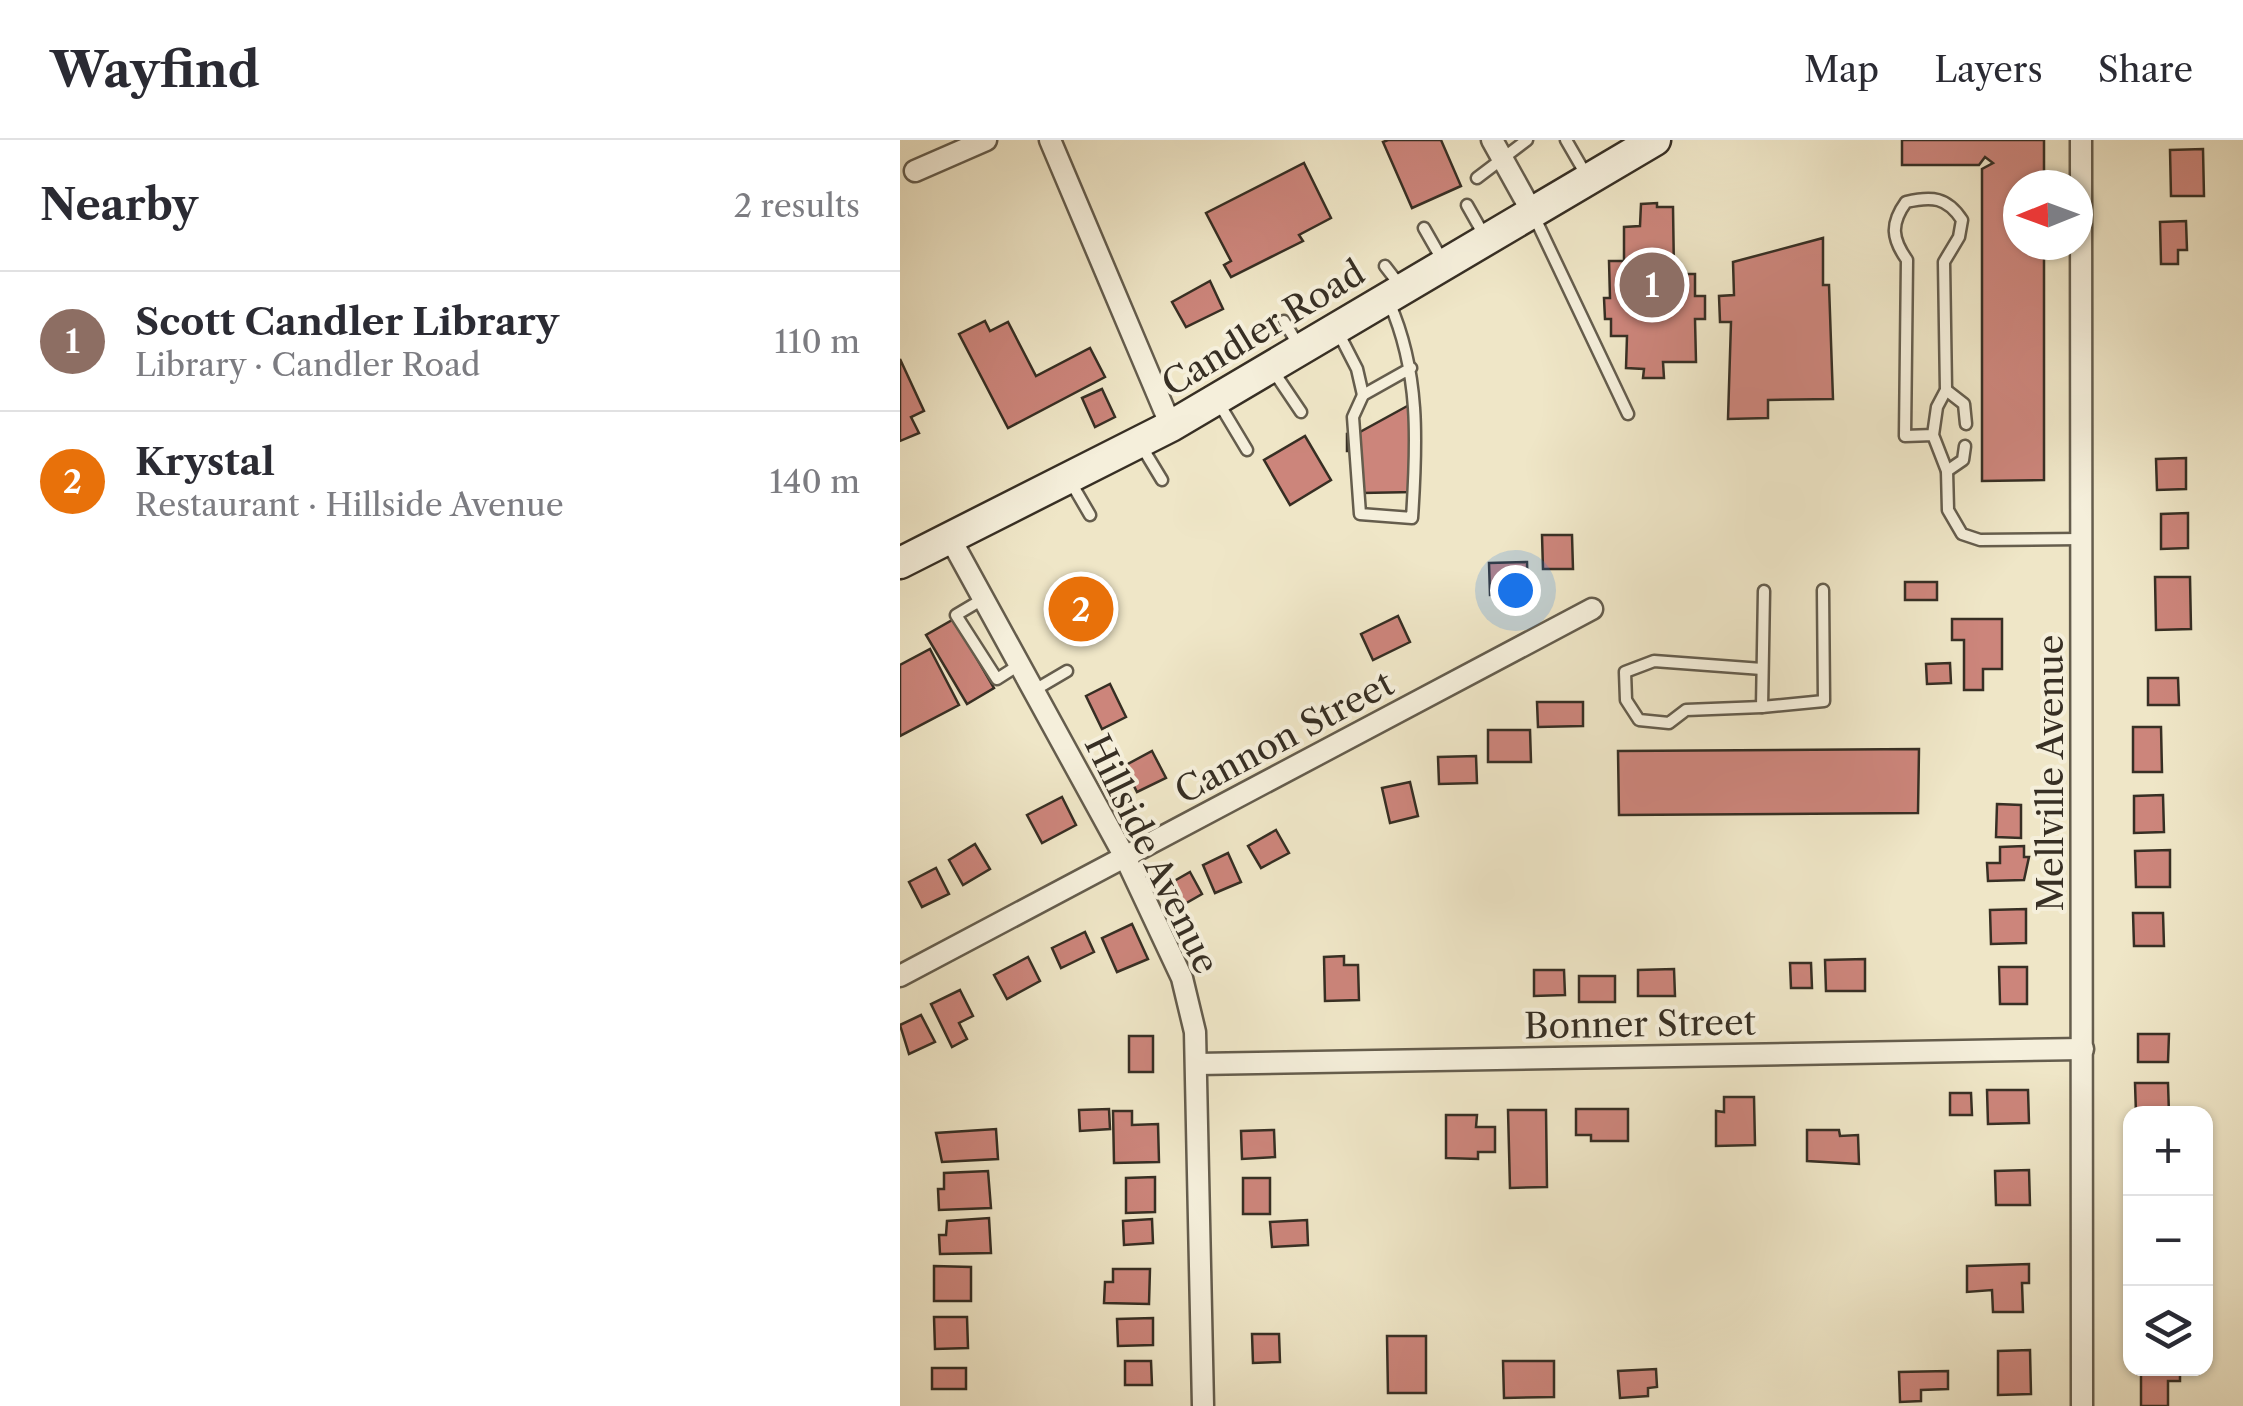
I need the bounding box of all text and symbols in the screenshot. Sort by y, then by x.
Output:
text: Wayfind [50,40,260,99]
text: Map [1804,48,1879,91]
text: Layers [1934,48,2043,91]
text: Share [2098,48,2193,91]
north arrow [2003,170,2093,260]
text: Nearby [40,179,198,231]
text: 2 results [734,186,860,225]
pin: 1 [1620,248,1684,322]
street label: Candler Road [1154,251,1372,405]
text: Scott Candler Library [135,298,559,345]
text: 1 [65,322,80,361]
text: 110 m [774,322,860,361]
text: Library · Candler Road [135,345,481,384]
text: Krystal [135,438,275,485]
text: 2 [63,462,82,501]
text: 140 m [769,462,860,501]
text: Restaurant · Hillside Avenue [135,485,564,524]
your location [1490,565,1541,616]
pin: 2 [1048,572,1114,646]
street label: Mellville Avenue [2029,635,2072,911]
street label: Cannon Street [1167,661,1401,813]
street label: Hillside Avenue [1076,727,1228,981]
street label: Bonner Street [1524,1000,1757,1048]
map controls [2123,1106,2213,1376]
button: + [2123,1106,2213,1196]
button: − [2123,1196,2213,1286]
button: layers [2123,1286,2213,1376]

